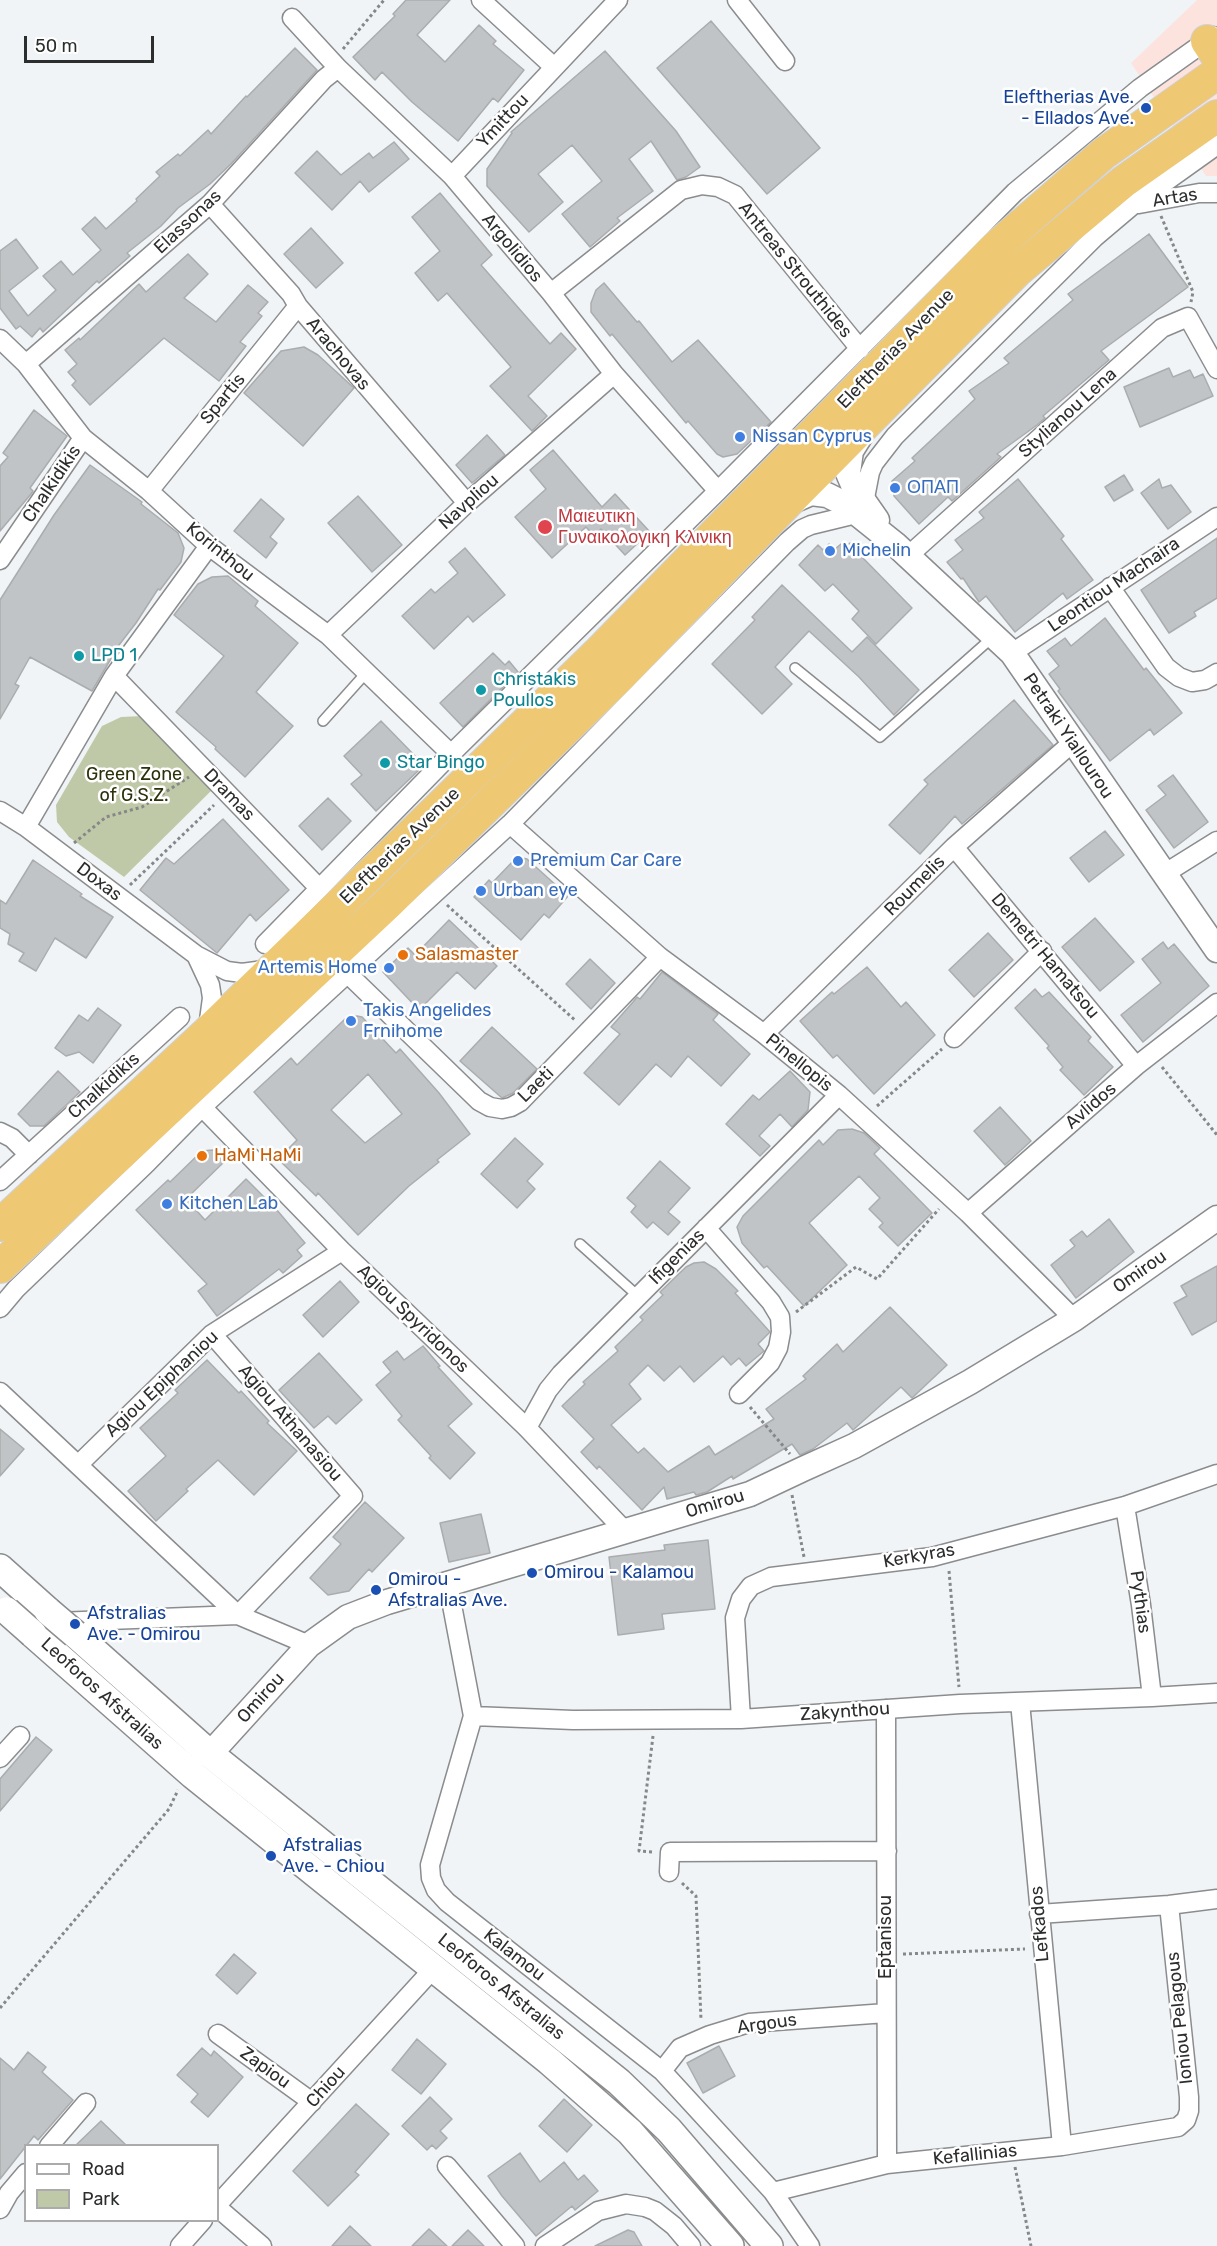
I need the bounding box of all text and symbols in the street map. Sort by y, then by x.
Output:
scale bar [27,24,158,62]
text: 50 m [35,35,78,57]
place label: Eleftherias Ave. - Ellados Ave. [1003,87,1134,130]
street label: Ymittou [473,89,533,153]
marker: Eleftherias Ave. - Ellados Ave. [1139,101,1153,115]
street label: Artas [1151,184,1199,212]
street label: Elassonas [150,185,226,259]
street label: Antreas Strouthides [734,198,856,342]
street label: Argolidios [477,209,547,287]
street label: Eleftherias Avenue [833,285,959,413]
street label: Arachovas [301,313,375,395]
street label: Stylianou Lena [1015,363,1121,463]
street label: Spartis [196,369,250,429]
place label: Nissan Cyprus [752,426,872,448]
marker: Nissan Cyprus [733,430,747,444]
street label: Chalkidikis [18,441,86,527]
street label: Navpliou [435,470,503,534]
place label: ΟΠΑΠ [907,477,959,499]
marker: ΟΠΑΠ [888,481,902,495]
place label: Μαιευτικη Γυναικολογικη Κλινικη [558,506,732,548]
street label: Korinthou [181,518,259,586]
marker: Μαιευτικη Γυναικολογικη Κλινικη [536,518,554,536]
street label: Leontiou Machaira [1044,533,1184,637]
place label: Michelin [842,540,911,562]
marker: Michelin [823,544,837,558]
place label: LPD 1 [91,645,137,667]
marker: LPD 1 [72,649,86,663]
place label: Christakis Poullos [493,669,576,712]
street label: Petraki Yiallourou [1018,669,1118,803]
marker: Christakis Poullos [474,683,488,697]
place label: Star Bingo [397,752,485,774]
marker: Star Bingo [378,756,392,770]
park label: Green Zone of G.S.Z. [86,764,182,806]
street label: Dramas [199,764,259,826]
street label: Eleftherias Avenue [336,783,464,909]
place label: Premium Car Care [530,850,682,872]
street label: Roumelis [880,851,950,921]
marker: Premium Car Care [511,854,525,868]
street label: Doxas [72,858,126,906]
place label: Urban eye [493,880,578,902]
marker: Urban eye [474,884,488,898]
street label: Demetri Hamatsou [986,889,1104,1023]
place label: Salasmaster [415,944,519,966]
marker: Salasmaster [396,948,410,962]
place label: Artemis Home [258,957,377,979]
marker: Artemis Home [382,961,396,975]
place label: Takis Angelides Frnihome [363,1000,491,1042]
marker: Takis Angelides Frnihome [344,1014,358,1028]
street label: Pinellopis [761,1029,837,1097]
street label: Chalkidikis [64,1048,144,1124]
street label: Laeti [514,1063,558,1107]
street label: Avlidos [1061,1078,1121,1134]
place label: HaMi HaMi [214,1145,301,1167]
marker: HaMi HaMi [195,1149,209,1163]
place label: Kitchen Lab [179,1193,278,1215]
marker: Kitchen Lab [160,1197,174,1211]
street label: Ifigenias [645,1225,709,1289]
street label: Omirou [1109,1246,1171,1298]
street label: Agiou Spyridonos [353,1260,473,1378]
street label: Agiou Epiphaniou [101,1326,223,1442]
street label: Agiou Athanasiou [233,1360,347,1486]
street label: Omirou [683,1485,747,1523]
street label: Kerkyras [882,1539,956,1573]
place label: Omirou - Kalamou [544,1562,694,1584]
marker: Omirou - Kalamou [525,1566,539,1580]
place label: Omirou - Afstralias Ave. [388,1569,507,1612]
street label: Pythias [1125,1569,1155,1635]
marker: Omirou - Afstralias Ave. [369,1583,383,1597]
place label: Afstralias Ave. - Omirou [87,1603,201,1646]
marker: Afstralias Ave. - Omirou [68,1617,82,1631]
street label: Leoforos Afstralias [36,1633,168,1755]
street label: Omirou [233,1668,289,1728]
street label: Zakynthou [799,1698,891,1726]
place label: Afstralias Ave. - Chiou [283,1835,385,1878]
marker: Afstralias Ave. - Chiou [264,1849,278,1863]
street label: Lefkados [1026,1885,1054,1963]
street label: Eptanisou [875,1895,897,1979]
street label: Kalamou [479,1924,549,1986]
street label: Leoforos Afstralias [433,1929,569,2045]
street label: Ioniou Pelagous [1162,1951,1198,2085]
street label: Argous [736,2009,798,2039]
street label: Zapiou [236,2043,294,2093]
street label: Chiou [302,2062,350,2112]
street label: Kefallinias [932,2140,1018,2170]
legend [24,2144,219,2222]
text: Road [82,2158,125,2180]
text: Park [82,2188,119,2210]

